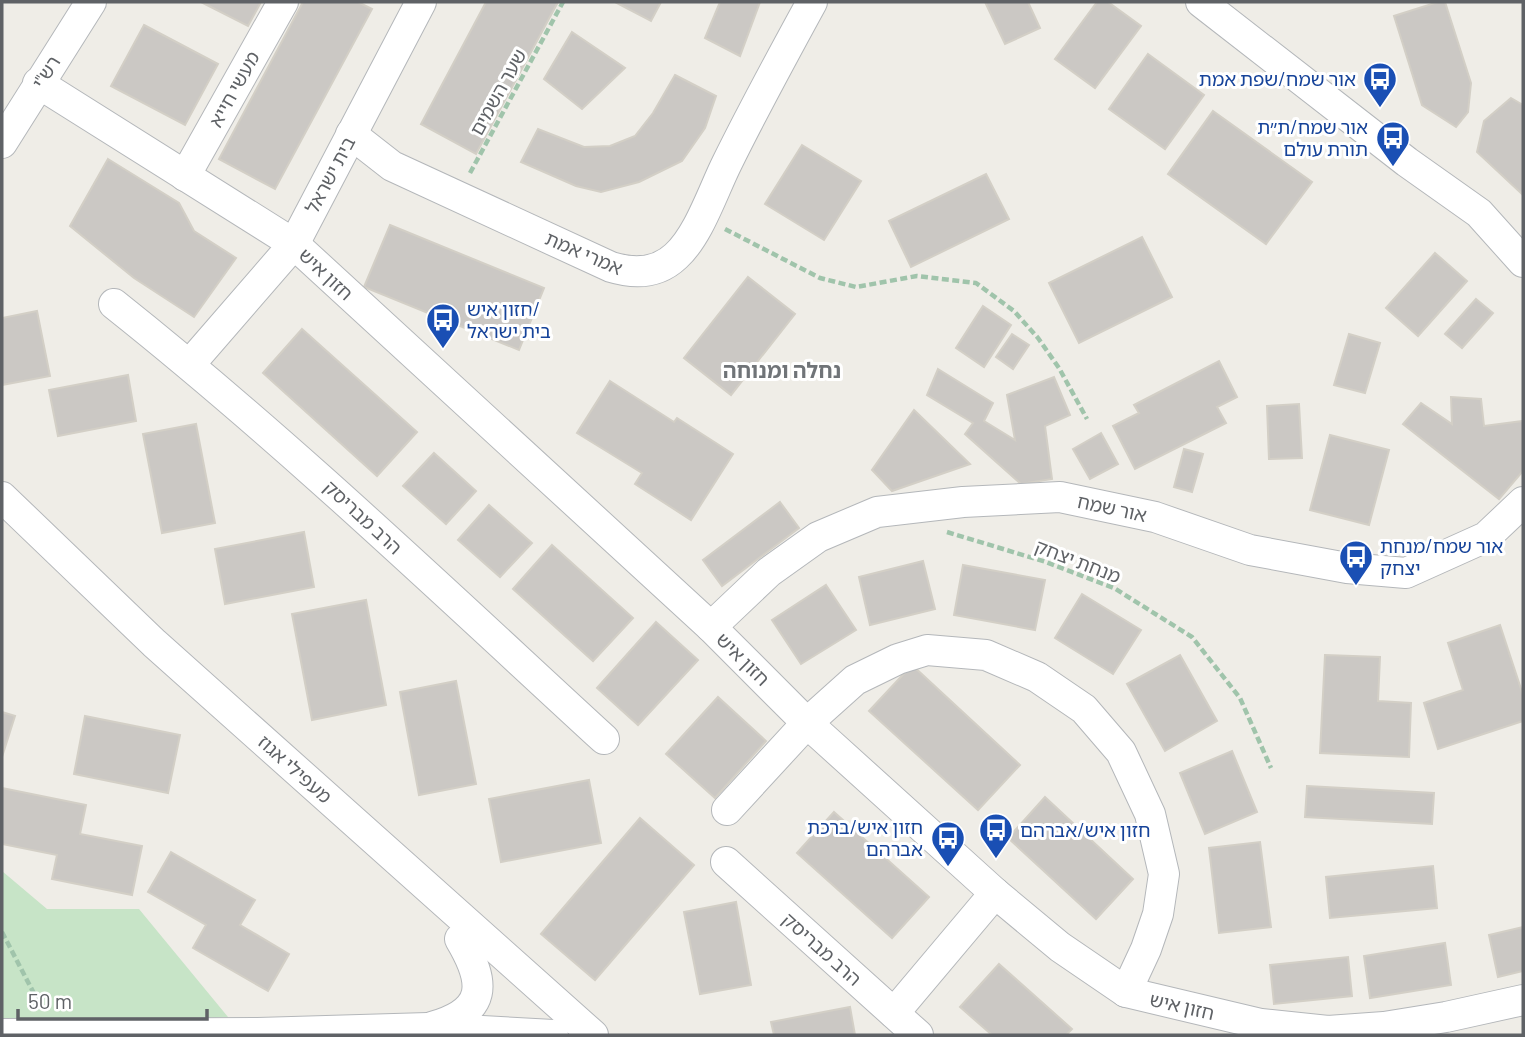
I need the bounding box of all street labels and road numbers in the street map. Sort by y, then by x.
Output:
street label: שער השמים [464,45,531,139]
street label: מעשי חייא [203,47,264,131]
street label: רש"י [27,51,65,92]
street label: בית ישראל [300,132,359,217]
street label: אמרי אמת [542,226,626,279]
street label: חזון איש [294,243,358,304]
street label: הרב מבריסק [320,475,407,559]
street label: אור שמח [1075,489,1149,526]
street label: מנחת יצחק [1032,534,1124,587]
street label: חזון איש [712,627,775,690]
street label: מעפילי אגוז [254,730,337,808]
street label: הרב מבריסק [778,907,867,990]
street label: חזון איש [1148,987,1217,1024]

